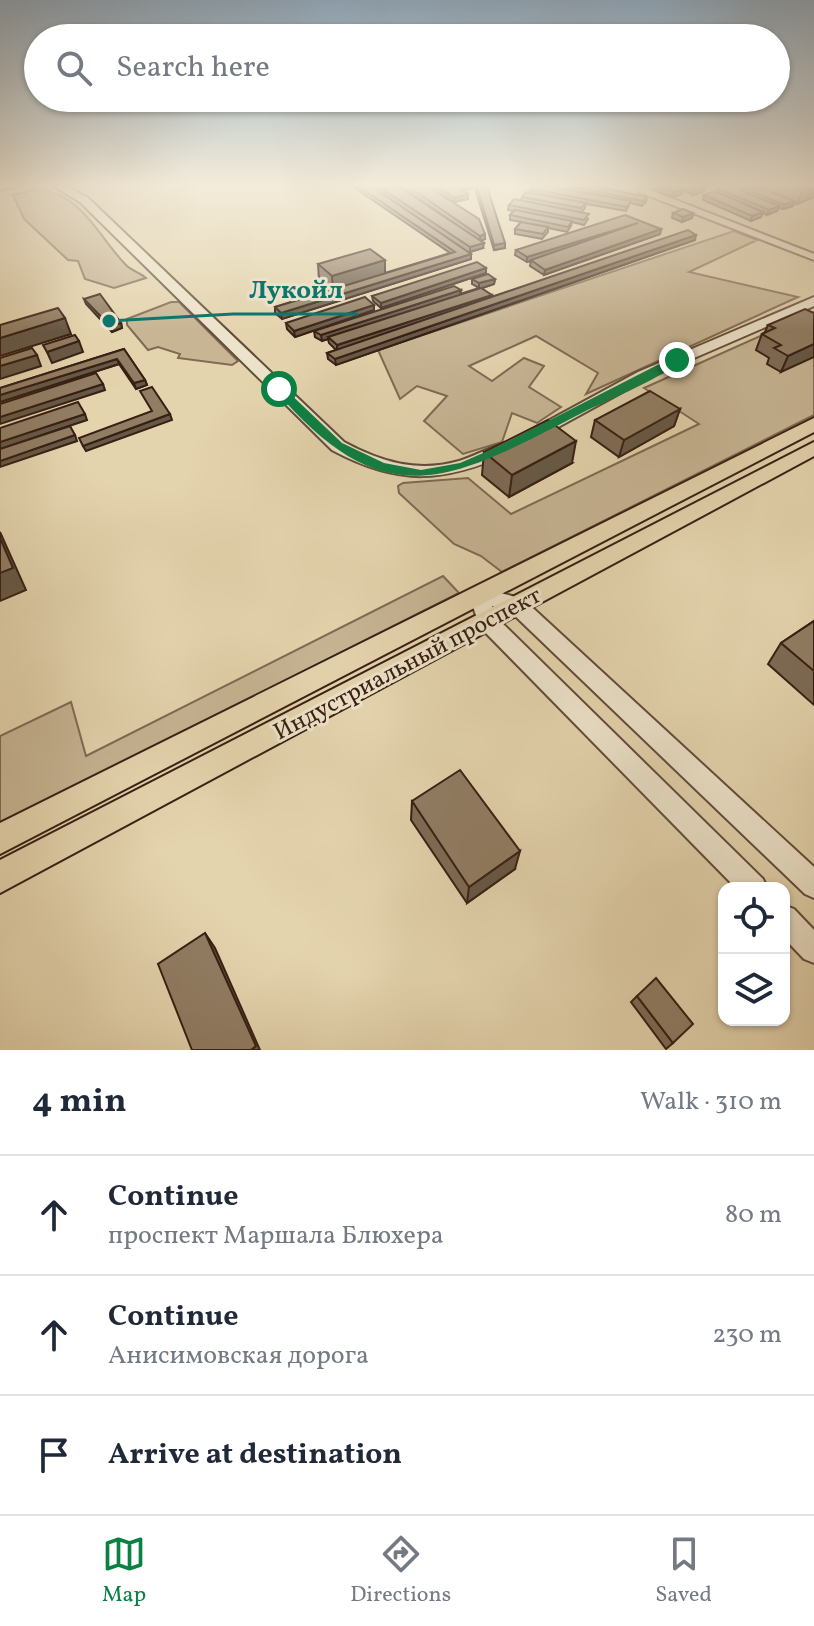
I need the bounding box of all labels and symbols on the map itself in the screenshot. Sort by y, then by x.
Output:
callout: Лукойл [233,264,358,314]
text: Лукойл [249,273,343,309]
route end [659,342,695,378]
route start [261,371,297,407]
street label: Индустриальный проспект [268,580,548,750]

